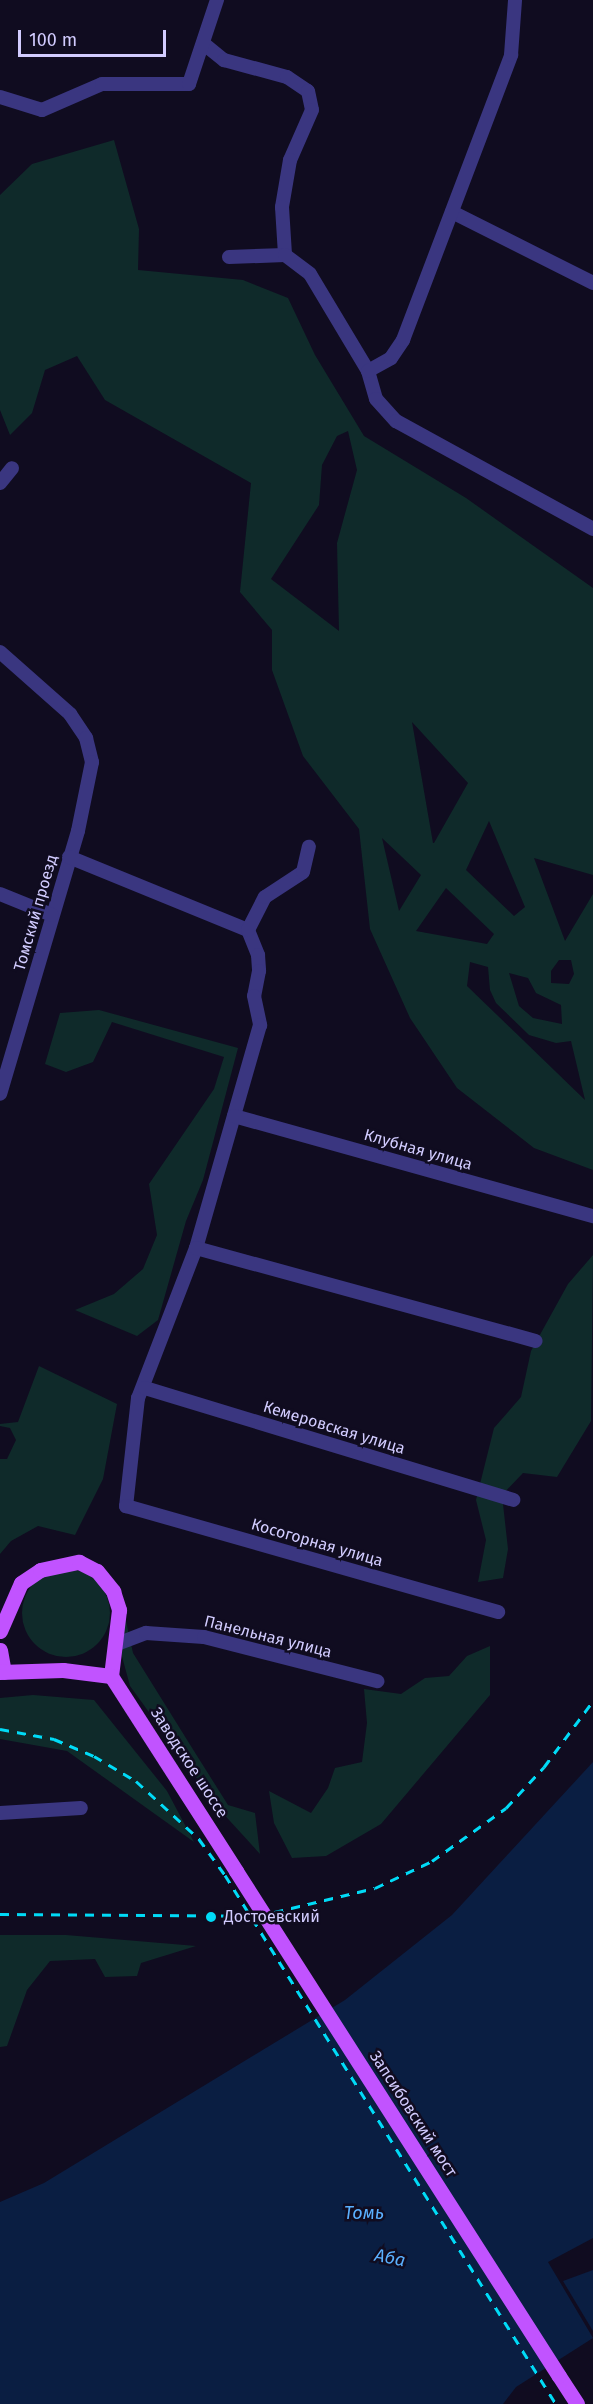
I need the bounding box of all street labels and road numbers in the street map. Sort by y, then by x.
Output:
street label: Томский проезд [10,853,62,973]
street label: Клубная улица [362,1125,474,1175]
street label: Кемеровская улица [261,1397,407,1459]
street label: Косогорная улица [249,1515,385,1571]
street label: Панельная улица [202,1612,334,1662]
street label: Заводское шоссе [146,1704,232,1822]
street label: Запсибовский мост [365,2048,461,2180]

